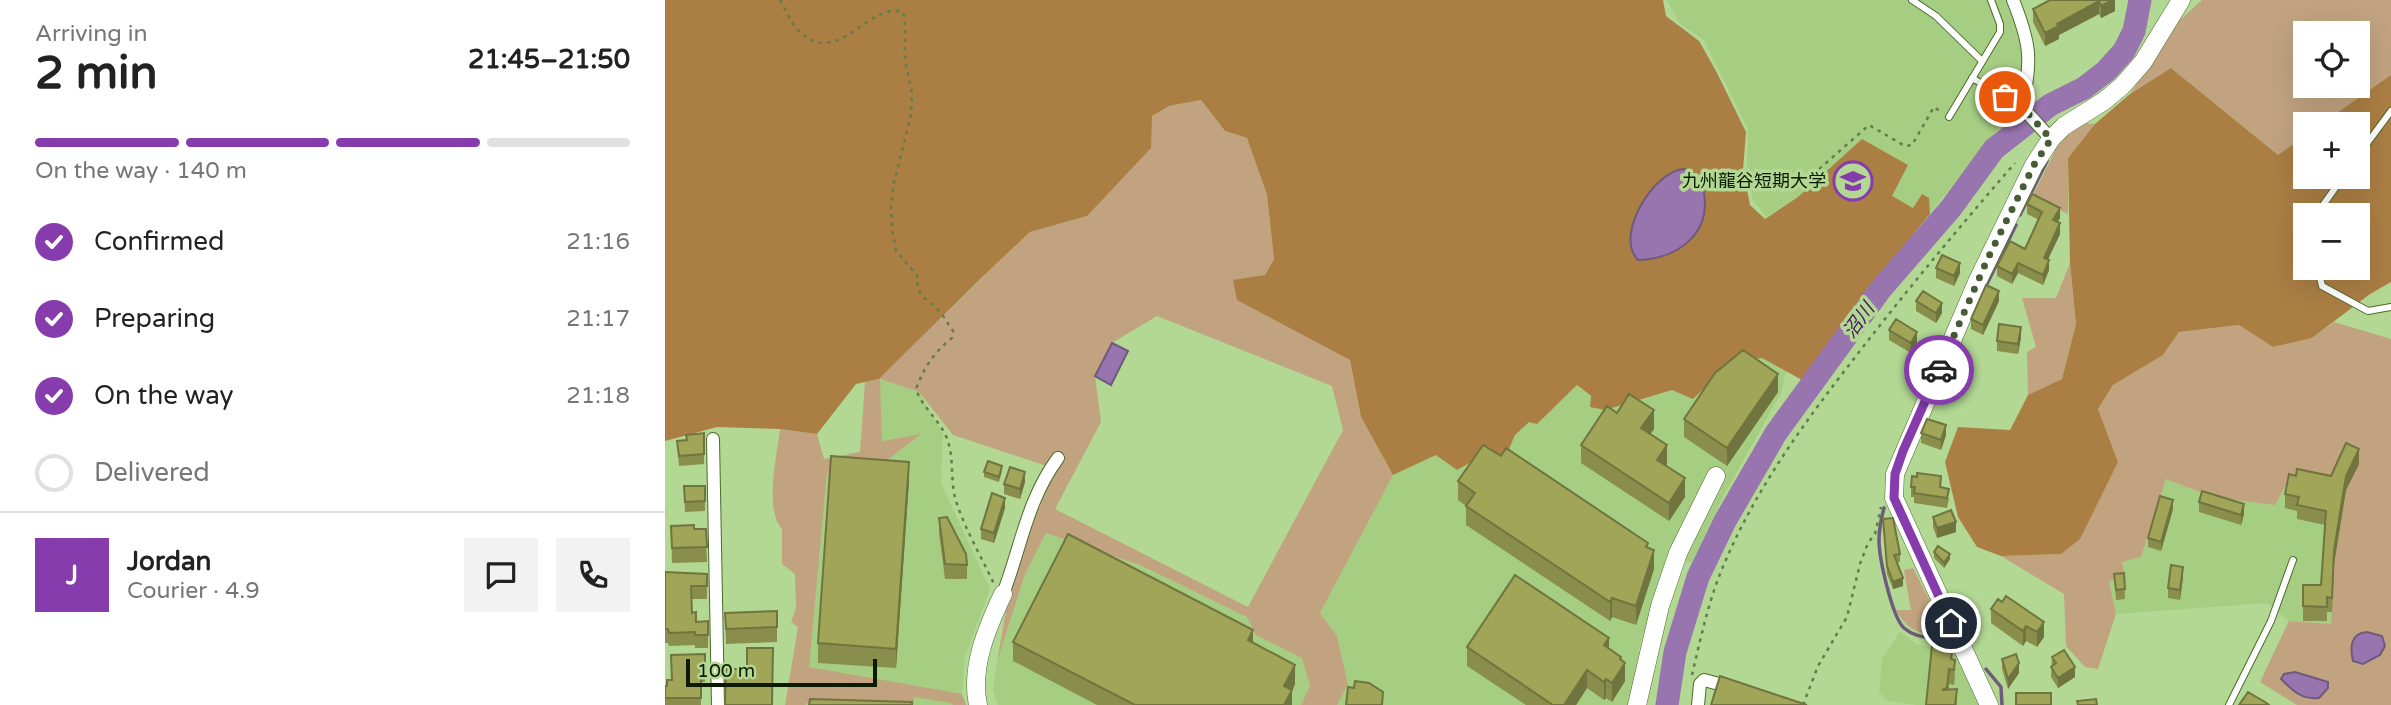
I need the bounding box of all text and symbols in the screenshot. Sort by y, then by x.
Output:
text: Arriving in [35,20,148,48]
map controls [2293,21,2370,280]
button: locate [2293,21,2370,98]
text: 21:45–21:50 [468,44,630,75]
text: 2 min [35,46,158,101]
pin [1975,67,2035,127]
icon: bag [1986,78,2024,116]
button: + [2293,112,2370,189]
text: On the way · 140 m [35,157,247,185]
school or university icon: 九州龍谷短期大学 [1832,160,1874,202]
place label: 九州龍谷短期大学 [1682,170,1826,192]
button: − [2293,203,2370,280]
icon: check [35,223,73,261]
text: Confirmed [94,226,224,257]
text: 21:16 [566,228,630,256]
water label: 沼川 [1839,297,1880,342]
icon: check [35,300,73,338]
text: Preparing [94,303,215,334]
text: 21:17 [566,305,630,333]
courier [1904,335,1974,405]
icon: car [1920,351,1958,389]
icon: check [35,377,73,415]
text: On the way [94,380,234,411]
text: 21:18 [566,382,630,410]
text: Delivered [94,457,210,488]
button: chat [464,538,538,612]
button: phone [556,538,630,612]
text: Jordan [127,546,211,577]
text: J [66,560,78,591]
text: Courier · 4.9 [127,577,260,605]
pin [1921,593,1981,653]
icon: home [1932,604,1970,642]
scale bar [686,656,877,688]
text: 100 m [697,660,755,682]

